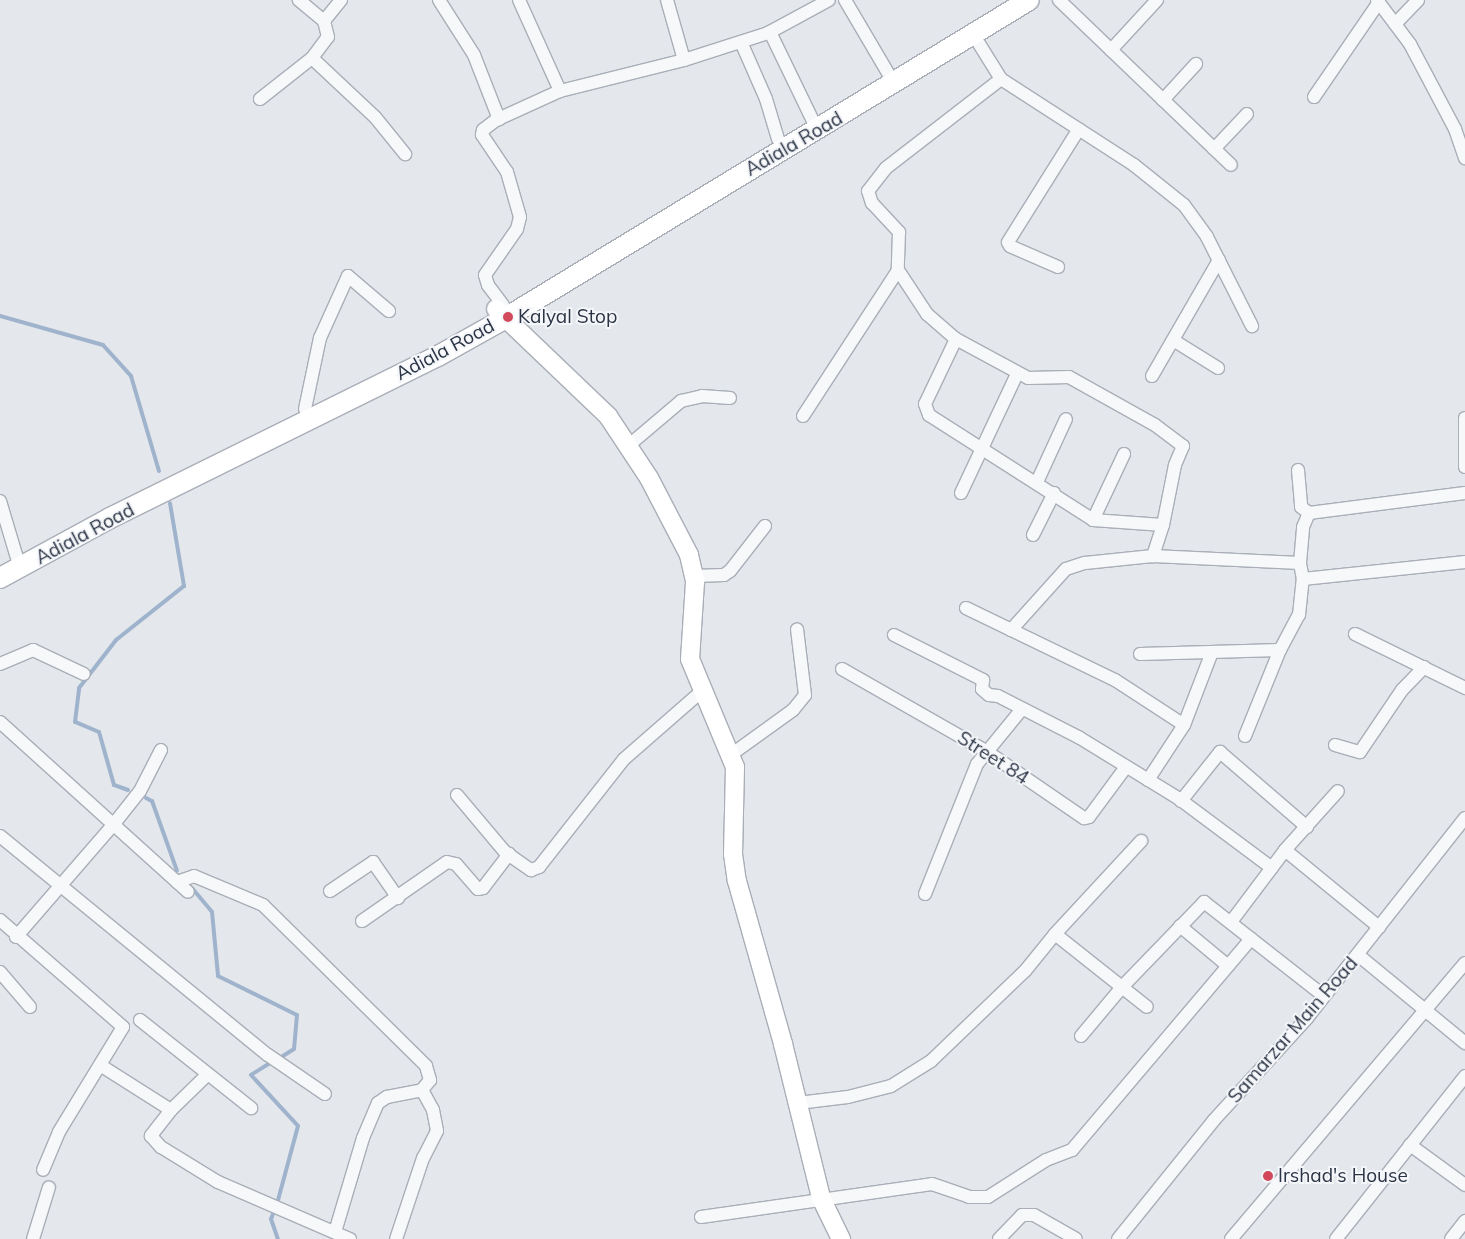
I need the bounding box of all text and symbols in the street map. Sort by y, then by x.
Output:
street label: Adiala Road [741,107,847,181]
place label: Kalyal Stop [518,306,617,328]
marker: Kalyal Stop [502,311,514,323]
street label: Adiala Road [392,314,498,386]
street label: Adiala Road [32,498,138,570]
street label: Street 84 [953,727,1033,789]
street label: Samarzar Main Road [1223,952,1363,1108]
place label: Irshad's House [1278,1165,1408,1187]
marker: Irshad's House [1262,1170,1274,1182]

